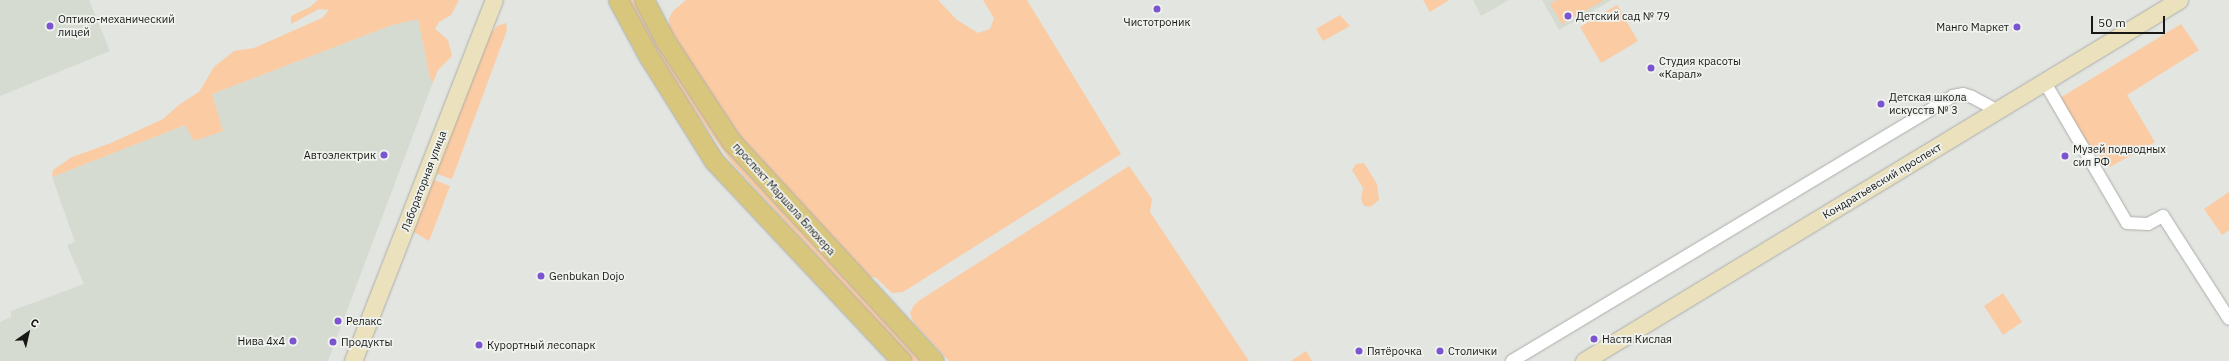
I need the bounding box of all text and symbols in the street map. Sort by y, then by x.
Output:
marker: Чистотроник [1152,4,1162,14]
scale bar [2093,8,2167,34]
place label: Детский сад № 79 [1576,9,1670,23]
marker: Детский сад № 79 [1563,11,1573,21]
place label: Оптико-механический лицей [58,13,175,39]
place label: Чистотроник [1124,15,1190,29]
text: 50 m [2098,15,2126,30]
place label: Манго Маркет [1936,20,2009,34]
marker: Оптико-механический лицей [45,21,55,31]
marker: Манго Маркет [2012,22,2022,32]
place label: Студия красоты «Карал» [1659,55,1741,81]
marker: Студия красоты «Карал» [1646,63,1656,73]
place label: Детская школа искусств № 3 [1889,91,1967,117]
marker: Детская школа искусств № 3 [1876,99,1886,109]
street label: Лабораторная улица [399,129,449,233]
street label: проспект Маршала Блюхера [730,140,838,258]
street label: Кондратьевский проспект [1820,140,1944,222]
place label: Музей подводных сил РФ [2073,143,2166,169]
place label: Автоэлектрик [304,148,376,162]
marker: Автоэлектрик [379,150,389,160]
marker: Музей подводных сил РФ [2060,151,2070,161]
place label: Genbukan Dojo [549,269,624,283]
marker: Genbukan Dojo [536,271,546,281]
north arrow [8,313,48,353]
place label: Релакс [346,314,382,328]
text: С [28,315,42,331]
marker: Релакс [333,316,343,326]
place label: Настя Кислая [1602,332,1672,346]
place label: Нива 4х4 [237,334,285,348]
marker: Настя Кислая [1589,334,1599,344]
place label: Продукты [341,335,392,349]
marker: Нива 4х4 [288,336,298,346]
marker: Продукты [328,337,338,347]
place label: Курортный лесопарк [487,338,595,352]
marker: Курортный лесопарк [474,340,484,350]
place label: Пятёрочка [1367,344,1422,358]
place label: Столички [1448,344,1497,358]
marker: Пятёрочка [1354,346,1364,356]
marker: Столички [1435,346,1445,356]

